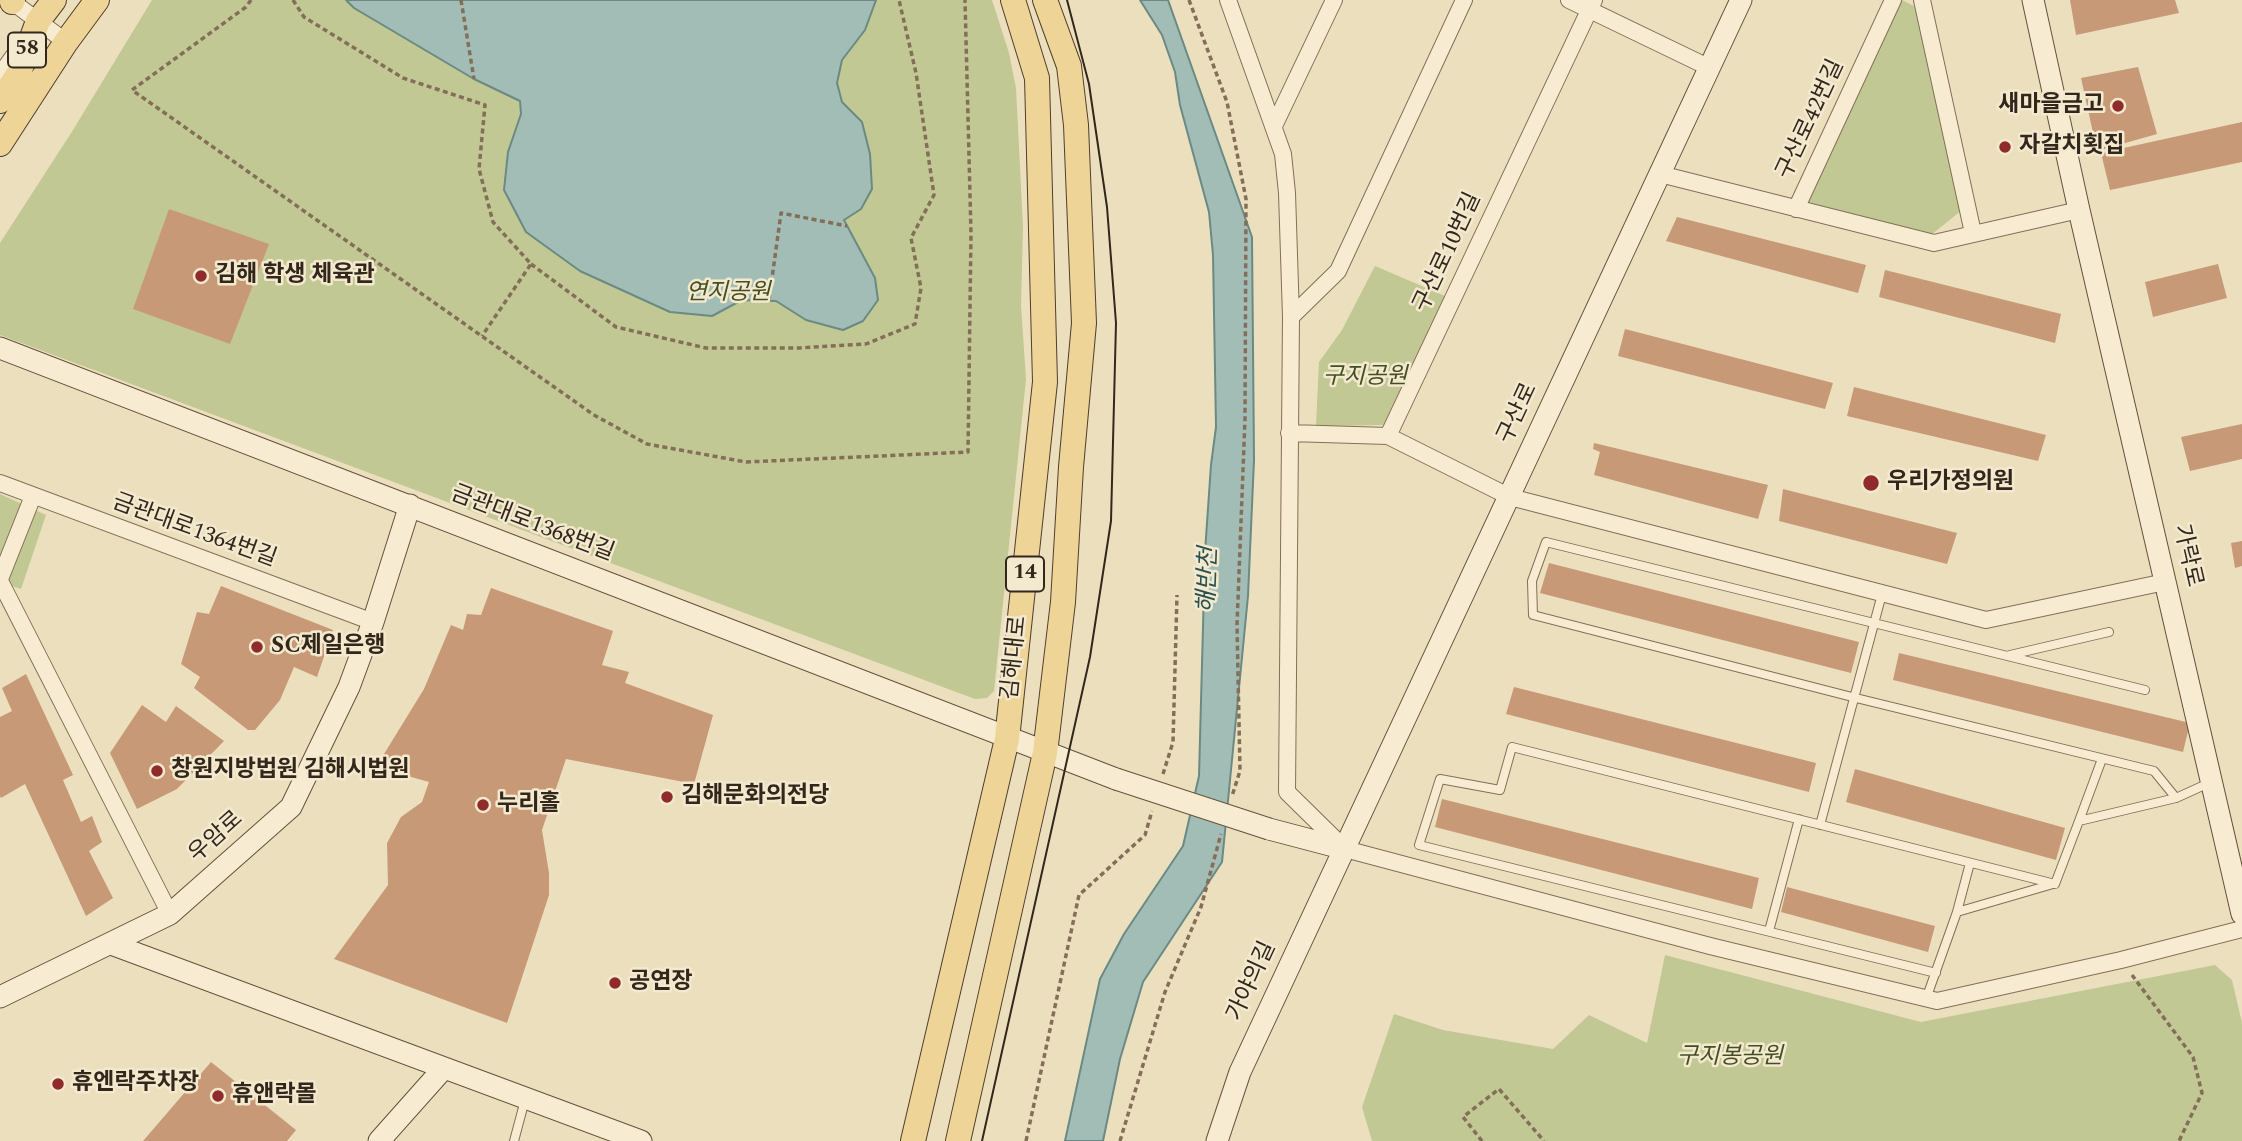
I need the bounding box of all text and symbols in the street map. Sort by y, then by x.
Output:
road number: 58 [8,32,46,68]
street label: 구산로42번길 [1772,56,1852,184]
place label: 새마을금고 [1998,92,2104,120]
marker: 새마을금고 [2110,98,2126,114]
place label: 자갈치횟집 [2019,133,2125,161]
marker: 자갈치횟집 [1997,139,2013,155]
street label: 구산로10번길 [1409,189,1489,317]
place label: 김해 학생 체육관 [215,262,375,290]
marker: 김해 학생 체육관 [193,268,209,284]
park label: 연지공원 [686,280,770,308]
park label: 구지공원 [1323,364,1407,392]
street label: 구산로 [1493,379,1545,449]
place label: 우리가정의원 [1887,469,2014,497]
marker: 우리가정의원 [1861,473,1881,493]
street label: 금관대로1368번길 [446,481,618,569]
street label: 금관대로1364번길 [108,489,280,575]
street label: 가락로 [2165,522,2207,590]
water label: 해반천 [1194,546,1226,614]
road number: 14 [1006,556,1044,592]
street label: 김해대로 [998,614,1034,702]
place label: SC제일은행 [271,633,385,661]
marker: SC제일은행 [249,639,265,655]
place label: 창원지방법원 김해시법원 [171,757,410,785]
marker: 창원지방법원 김해시법원 [149,763,165,779]
place label: 김해문화의전당 [681,783,829,811]
marker: 김해문화의전당 [659,789,675,805]
place label: 누리홀 [497,791,560,819]
marker: 누리홀 [475,797,491,813]
street label: 우암로 [184,807,250,869]
street label: 가야의길 [1223,938,1283,1026]
place label: 공연장 [629,969,692,997]
marker: 공연장 [607,975,623,991]
park label: 구지봉공원 [1677,1044,1783,1072]
place label: 휴엔락주차장 [72,1070,199,1098]
marker: 휴엔락주차장 [50,1076,66,1092]
place label: 휴앤락몰 [232,1082,317,1110]
marker: 휴앤락몰 [210,1088,226,1104]

